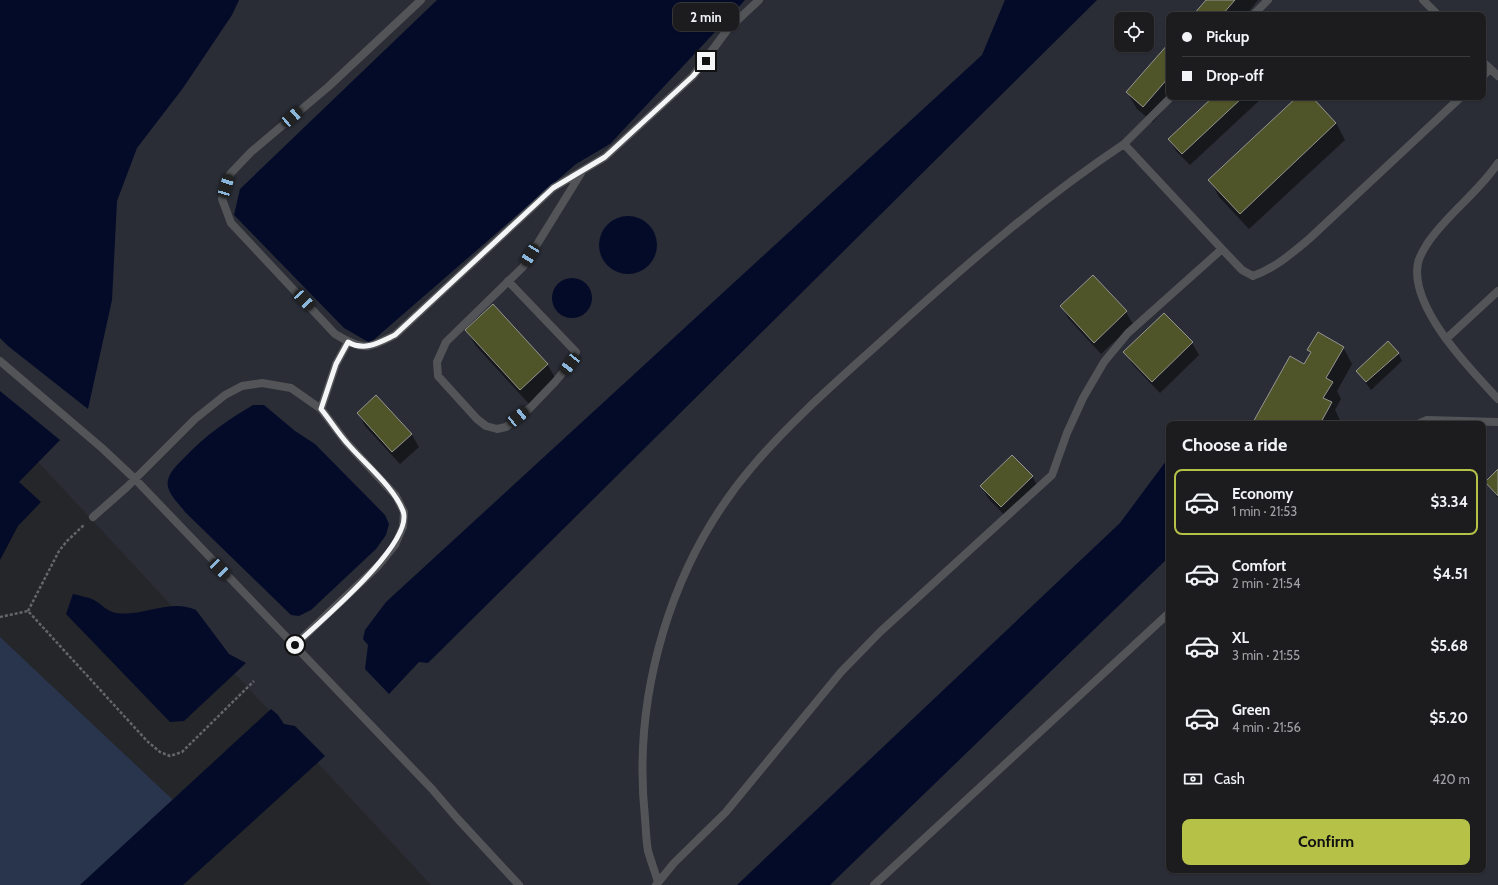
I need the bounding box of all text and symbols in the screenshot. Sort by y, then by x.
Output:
callout: 2 min [673,3,739,31]
text: 2 min [690,9,722,25]
map controls [1114,12,1154,52]
button: locate [1114,12,1154,52]
text: Pickup [1206,28,1249,46]
route end [697,52,715,70]
text: Drop-off [1206,67,1264,85]
car [279,105,305,129]
car [217,173,235,199]
car [519,242,541,268]
car [291,287,317,313]
car [558,351,582,377]
car [505,405,531,429]
text: Choose a ride [1182,434,1287,456]
icon: car [1184,484,1220,520]
text: Economy [1232,485,1293,503]
text: $3.34 [1430,493,1468,511]
text: 1 min · 21:53 [1232,503,1297,519]
car [207,556,233,582]
icon: car [1184,556,1220,592]
text: Comfort [1232,557,1286,575]
text: $4.51 [1433,565,1468,583]
text: 2 min · 21:54 [1232,575,1300,591]
icon: car [1184,628,1220,664]
text: XL [1232,629,1249,647]
route start [286,636,304,654]
text: $5.68 [1430,637,1468,655]
text: 3 min · 21:55 [1232,647,1300,663]
icon: car [1184,700,1220,736]
text: Green [1232,701,1270,719]
text: $5.20 [1429,709,1468,727]
text: 4 min · 21:56 [1232,719,1301,735]
icon: cash [1182,768,1204,790]
text: Cash [1214,770,1245,788]
text: 420 m [1432,771,1470,787]
button: Confirm [1182,819,1470,865]

